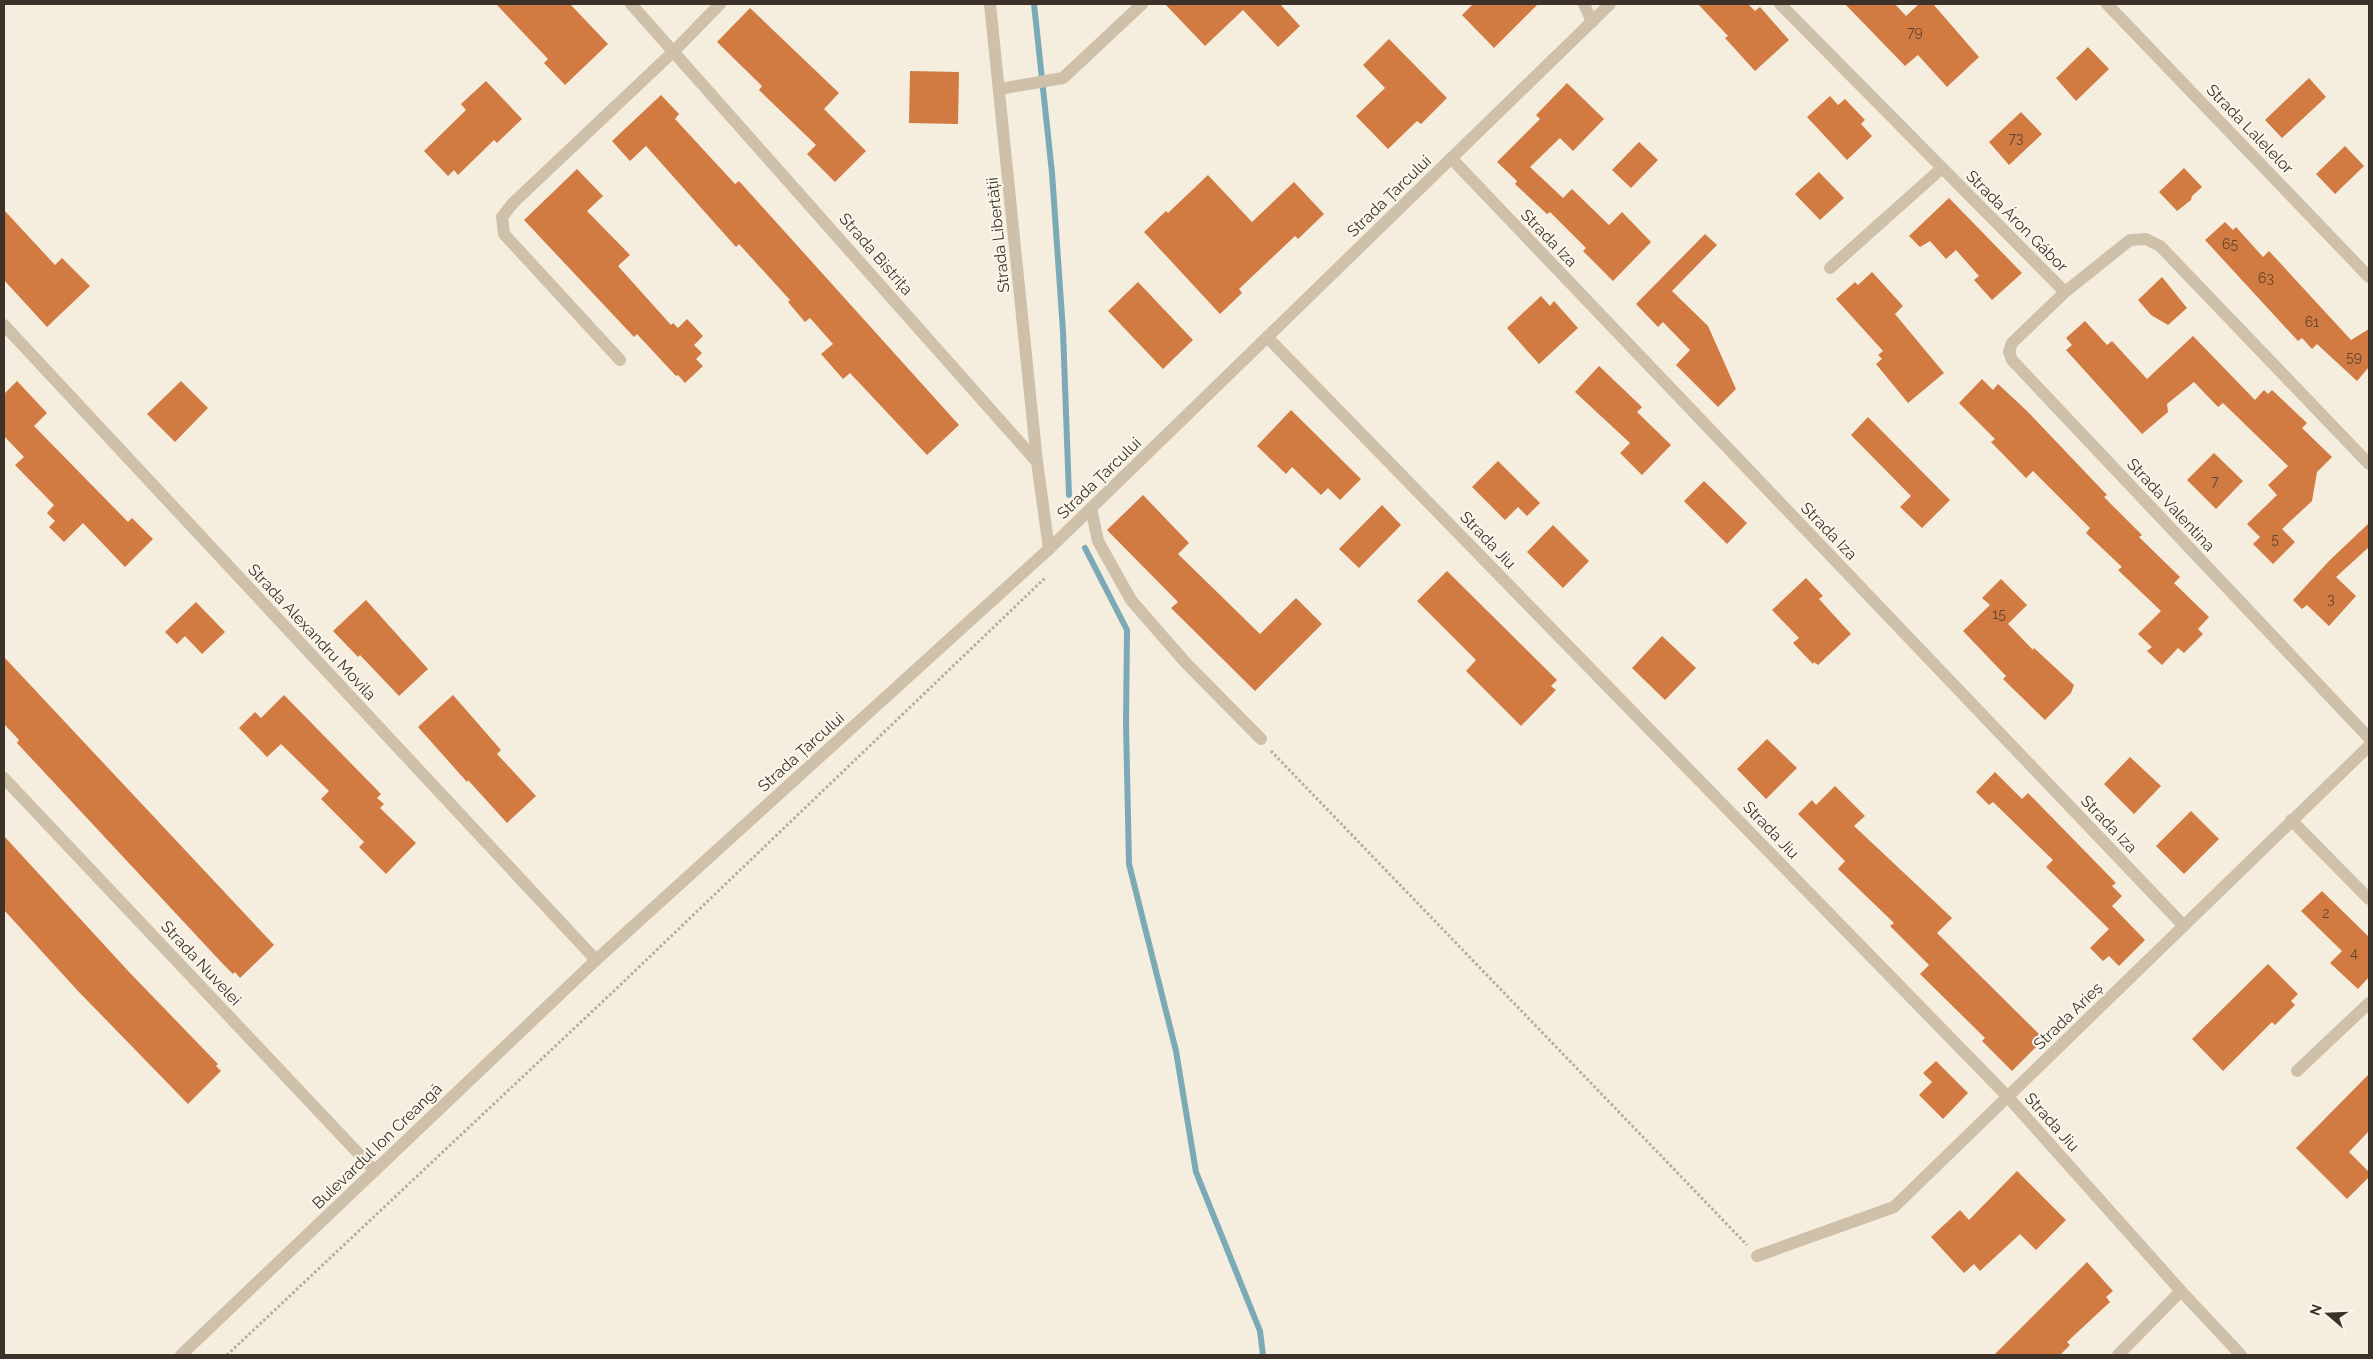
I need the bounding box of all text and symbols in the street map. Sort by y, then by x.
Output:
house number: 79 [1907,24,1923,40]
street label: Strada Lalelelor [2203,80,2298,178]
house number: 73 [2009,130,2023,146]
street label: Strada Țarcului [1343,151,1435,241]
street label: Strada Áron Gábor [1962,166,2073,276]
street label: Strada Libertății [982,176,1014,294]
street label: Strada Iza [1517,205,1581,271]
street label: Strada Bistrița [835,209,917,299]
house number: 65 [2222,236,2238,252]
house number: 63 [2258,270,2274,286]
house number: 61 [2305,314,2319,330]
house number: 59 [2346,349,2362,365]
street label: Strada Țarcului [1053,433,1145,523]
street label: Strada Valentina [2123,455,2219,555]
house number: 7 [2211,473,2219,489]
street label: Strada Iza [1797,498,1861,564]
street label: Strada Jiu [1456,507,1520,573]
house number: 5 [2271,531,2279,547]
street label: Strada Alexandru Movila [244,560,380,704]
house number: 3 [2327,591,2335,607]
house number: 15 [1992,606,2006,622]
street label: Strada Țarcului [754,708,848,796]
street label: Strada Iza [2077,791,2141,857]
street label: Strada Jiu [1739,797,1803,863]
house number: 2 [2322,905,2330,921]
street label: Strada Nuvelei [157,917,245,1009]
house number: 4 [2350,945,2358,961]
street label: Strada Arieș [2030,978,2107,1054]
street label: Bulevardul Ion Creangă [308,1079,446,1213]
street label: Strada Jiu [2021,1089,2083,1155]
north arrow [2303,1289,2353,1339]
text: N [2306,1302,2325,1317]

